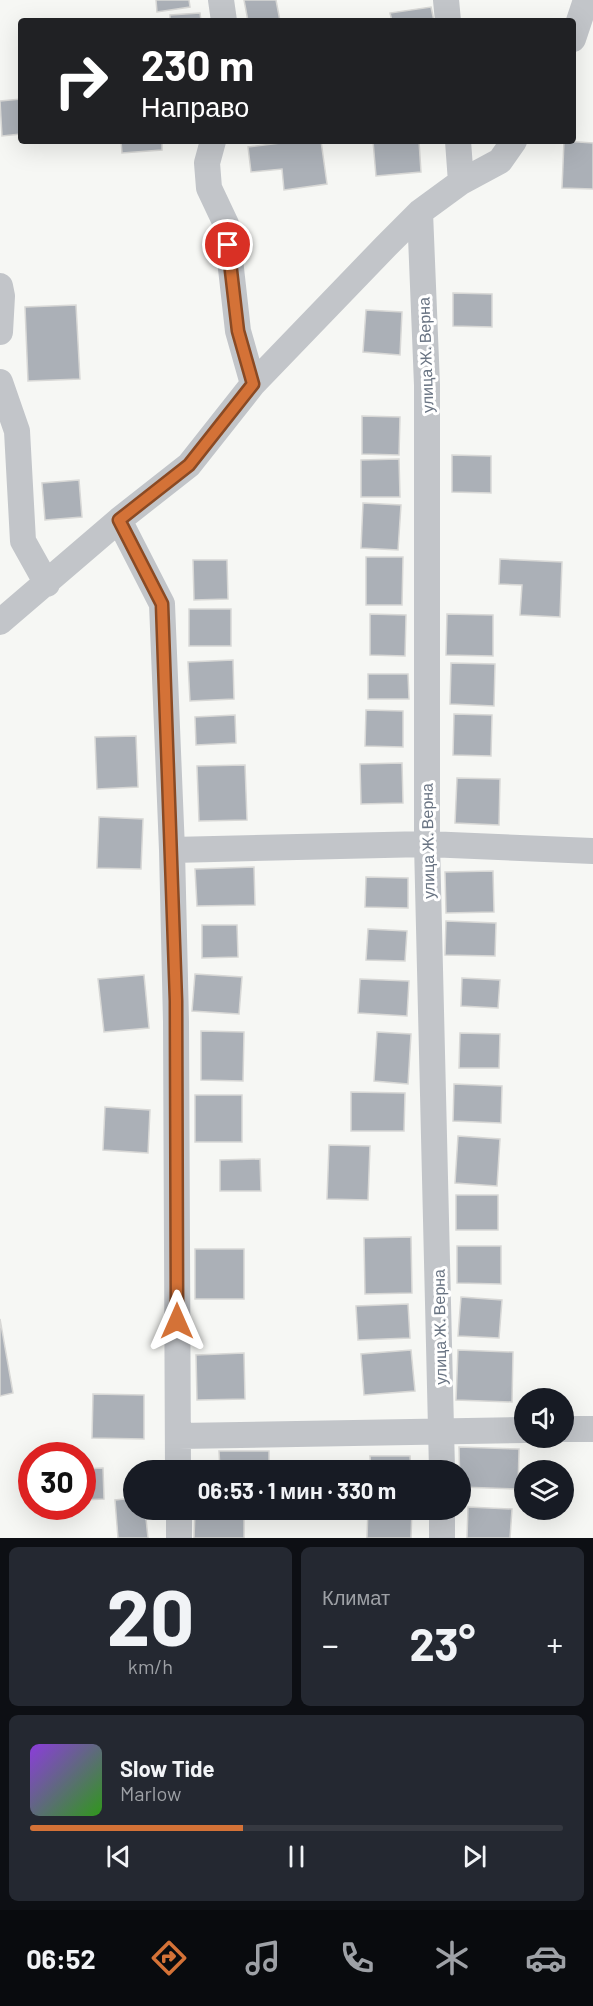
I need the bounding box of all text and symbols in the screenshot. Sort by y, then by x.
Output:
text: 230 m [141,39,254,89]
icon: right [42,42,120,120]
text: Направо [141,90,249,122]
pin [202,219,253,270]
icon: arrive [211,228,244,261]
street label: улица Ж. Верна [413,297,437,413]
street label: улица Ж. Верна [416,783,438,899]
street label: улица Ж. Верна [428,1269,450,1385]
position arrow [145,1289,209,1353]
map controls [514,1388,574,1520]
button: sound [514,1388,574,1448]
speed limit sign: 30 [18,1442,96,1520]
button: layers [514,1460,574,1520]
text: 06:53 · 1 мин · 330 m [198,1477,396,1503]
text: 20 [106,1568,195,1662]
text: Климат [322,1585,390,1609]
text: 23° [410,1616,475,1670]
text: − [322,1624,339,1664]
text: + [546,1624,563,1664]
text: km/h [128,1654,173,1678]
text: Slow Tide [120,1755,215,1781]
text: Marlow [120,1781,181,1805]
icon: previous [102,1840,135,1873]
icon: pause [280,1840,313,1873]
icon: next [458,1840,491,1873]
icon: directions [148,1937,190,1979]
icon: music [242,1937,284,1979]
icon: phone [336,1937,378,1979]
icon: climate [431,1937,473,1979]
icon: car [525,1937,567,1979]
text: 06:52 [26,1942,96,1974]

